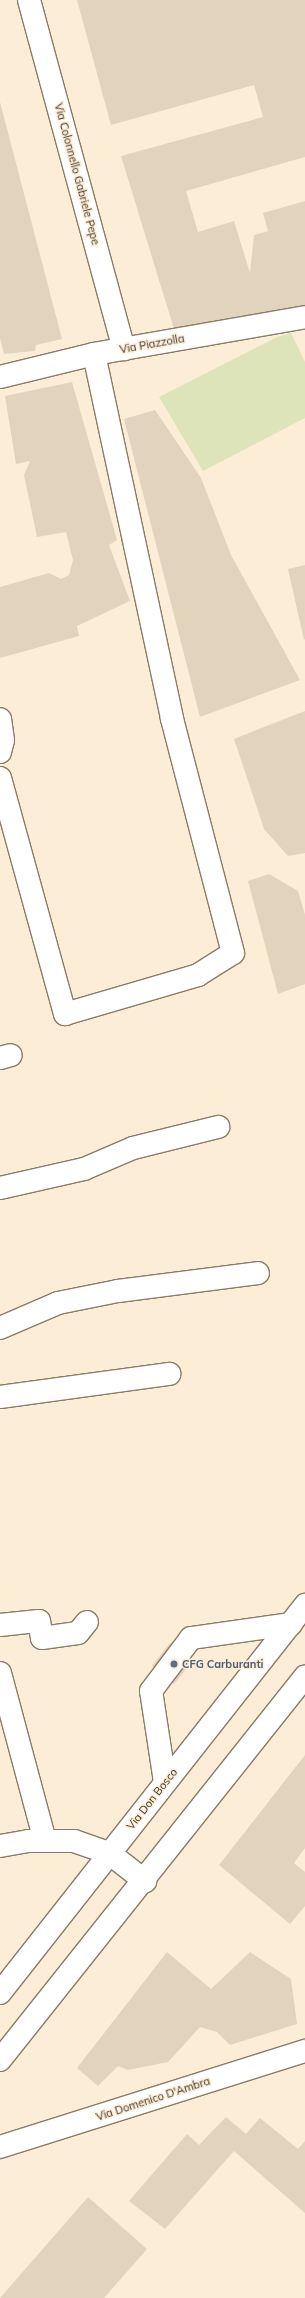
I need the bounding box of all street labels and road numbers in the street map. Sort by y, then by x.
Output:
street label: Via Colonnello Gabriele Pepe [52,102,102,246]
street label: Via Piazzolla [119,332,185,356]
street label: Via Don Bosco [124,1766,180,1832]
street label: Via Domenico D'Ambra [94,2074,212,2124]

